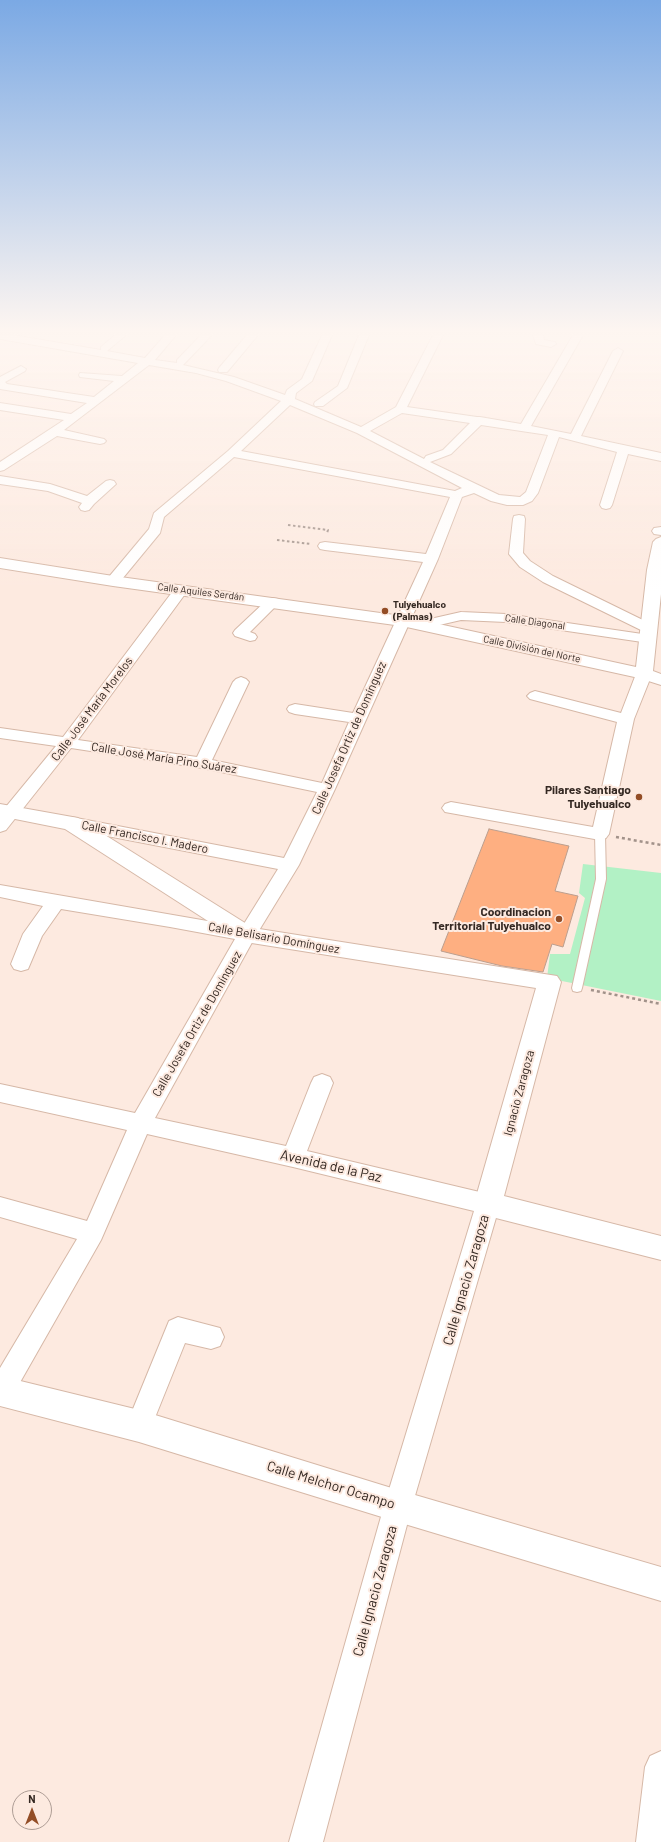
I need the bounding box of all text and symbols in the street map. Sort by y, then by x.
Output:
street label: Calle Aquiles Serdán [157,581,245,603]
place label: Tulyehualco (Palmas) [393,599,446,622]
marker: Tulyehualco (Palmas) [380,606,390,616]
street label: Calle Diagonal [504,612,566,632]
street label: Calle División del Norte [482,633,582,665]
street label: Calle José María Morelos [48,654,136,764]
street label: Calle Josefa Ortiz de Domínguez [309,659,389,817]
street label: Calle José María Pino Suárez [90,739,238,777]
place label: Pilares Santiago Tulyehualco [545,783,631,811]
marker: Pilares Santiago Tulyehualco [634,792,644,802]
street label: Calle Francisco I. Madero [80,818,210,856]
place label: Coordinacion Territorial Tulyehualco [432,905,551,933]
marker: Coordinacion Territorial Tulyehualco [554,914,564,924]
street label: Calle Belisario Domínguez [207,919,341,957]
street label: Calle Josefa Ortiz de Domínguez [149,949,245,1099]
street label: Ignacio Zaragoza [501,1049,537,1137]
street label: Avenida de la Paz [279,1146,383,1186]
street label: Calle Ignacio Zaragoza [439,1213,493,1347]
street label: Calle Melchor Ocampo [265,1457,397,1513]
street label: Calle Ignacio Zaragoza [349,1524,401,1658]
north arrow [12,1790,52,1830]
text: N [28,1792,36,1805]

